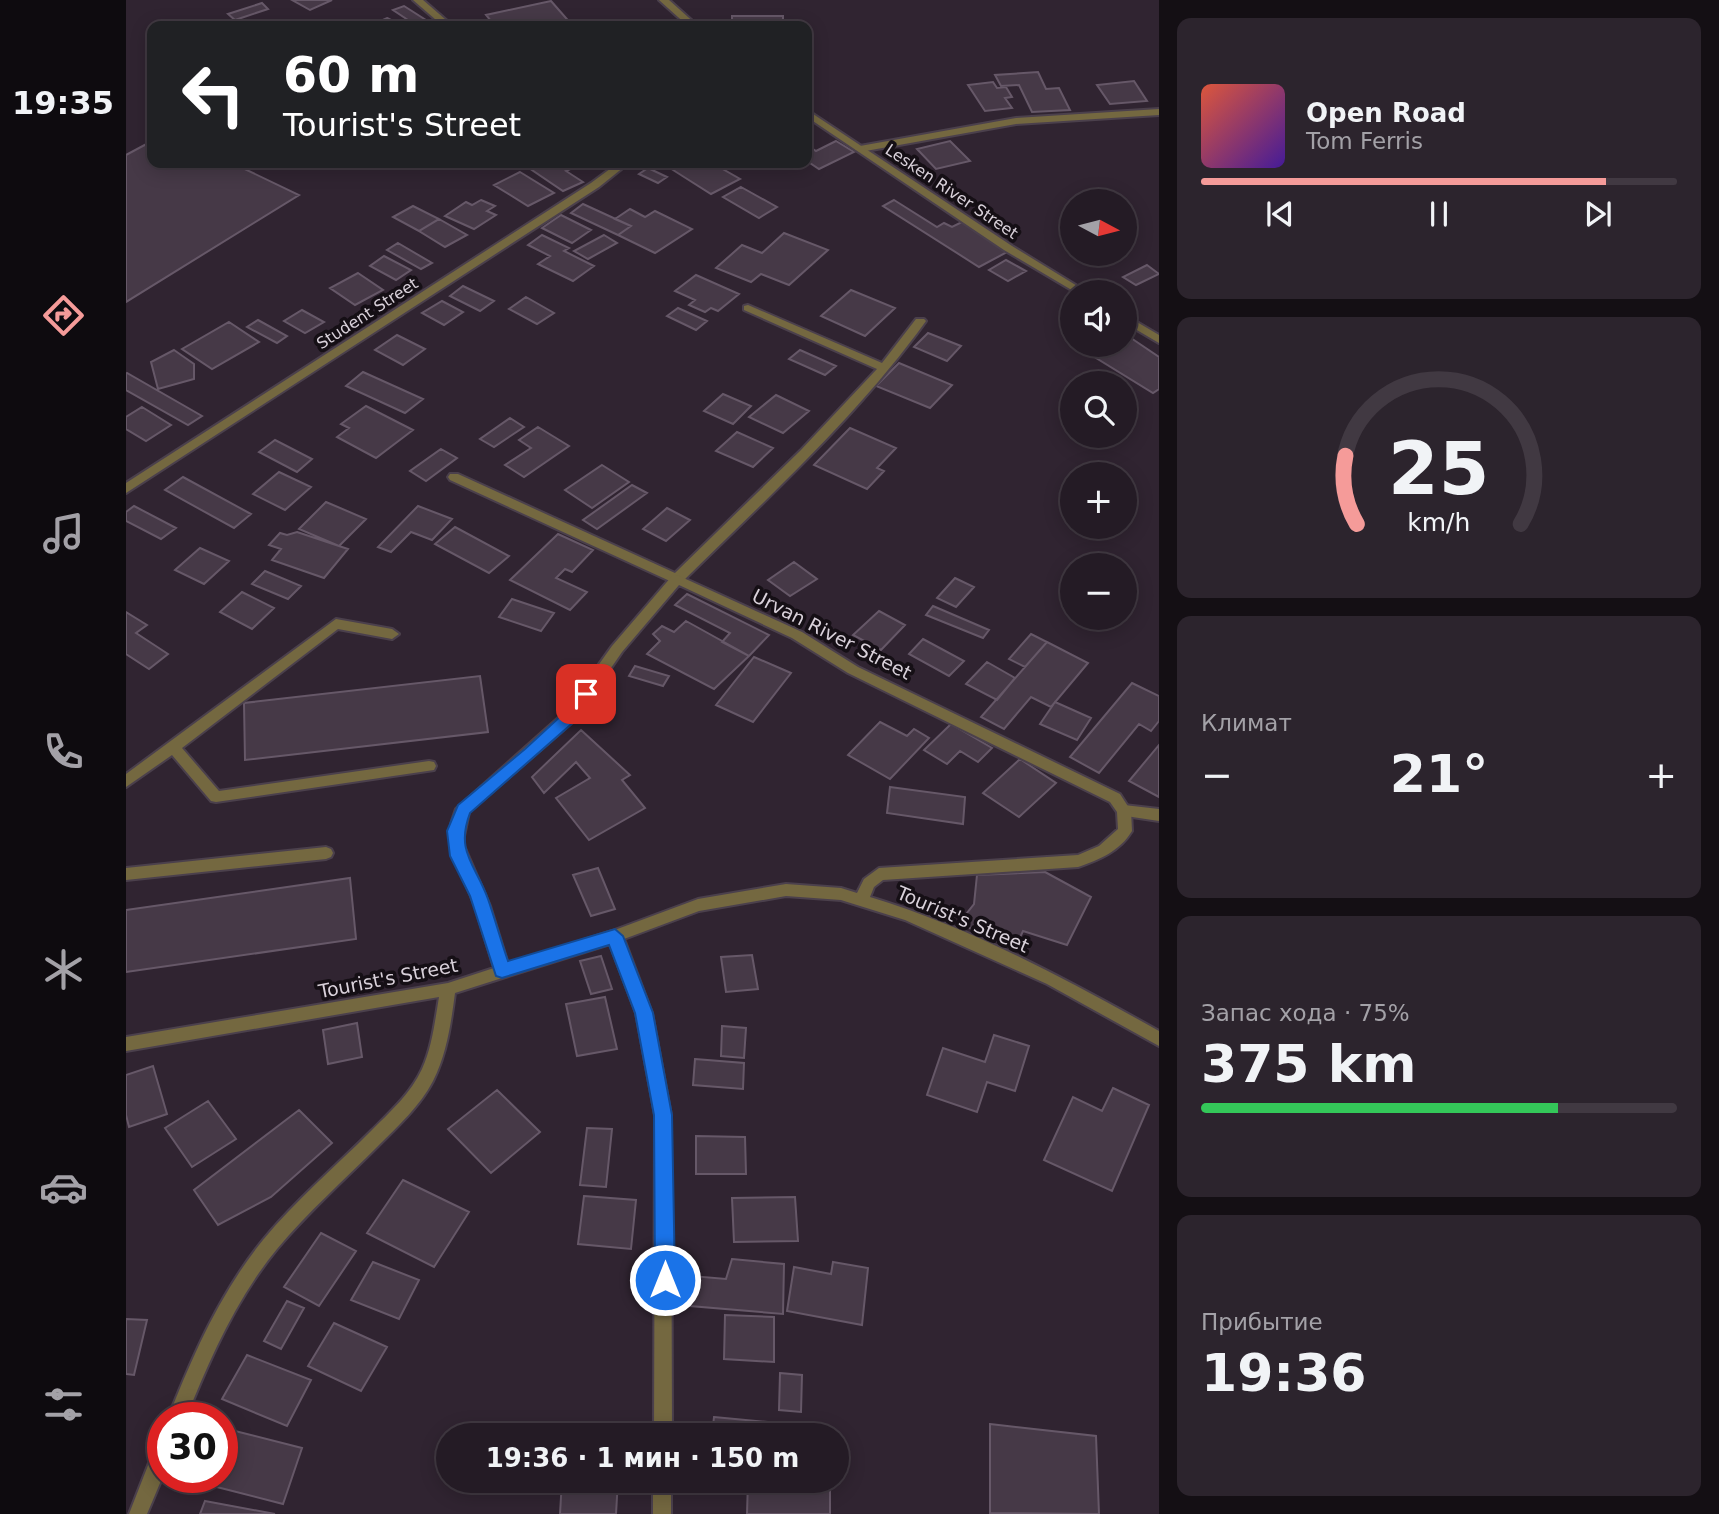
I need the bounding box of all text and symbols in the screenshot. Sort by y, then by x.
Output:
text: 60 m [283,47,419,104]
icon: left [168,49,259,140]
text: 19:35 [12,84,114,122]
text: Open Road [1306,98,1466,128]
text: Tourist's Street [283,106,521,144]
text: Tom Ferris [1306,128,1423,154]
street label: Lesken River Street [882,140,1022,243]
north arrow [1060,189,1138,266]
map controls [1060,189,1137,630]
icon: previous [1261,195,1299,233]
icon: pause [1420,195,1458,233]
icon: next [1579,195,1617,233]
street label: Student Street [313,274,421,353]
button: sound [1060,280,1137,357]
icon: directions [39,291,88,340]
button: search [1060,371,1137,448]
text: 25 [1388,426,1490,511]
button: + [1060,462,1137,539]
text: km/h [1407,508,1471,537]
icon: music [39,509,88,558]
button: − [1060,553,1137,630]
street label: Urvan River Street [749,584,915,684]
pin [556,664,616,724]
icon: arrive [567,675,605,713]
text: Климат [1201,710,1292,736]
icon: phone [39,727,88,776]
text: 21° [1390,744,1488,804]
text: − [1201,753,1233,797]
text: + [1645,753,1677,797]
street label: Tourist's Street [893,881,1032,957]
icon: climate [39,945,88,994]
street label: Tourist's Street [316,954,459,1002]
text: Запас хода · 75% [1201,1000,1410,1026]
text: 375 km [1201,1034,1416,1094]
icon: car [39,1163,88,1212]
position arrow [628,1243,702,1317]
text: Прибытие [1201,1309,1323,1335]
text: 19:36 [1201,1343,1367,1403]
icon: filters [39,1380,88,1429]
speed limit sign: 30 [147,1402,238,1493]
text: 19:36 · 1 мин · 150 m [486,1443,799,1473]

